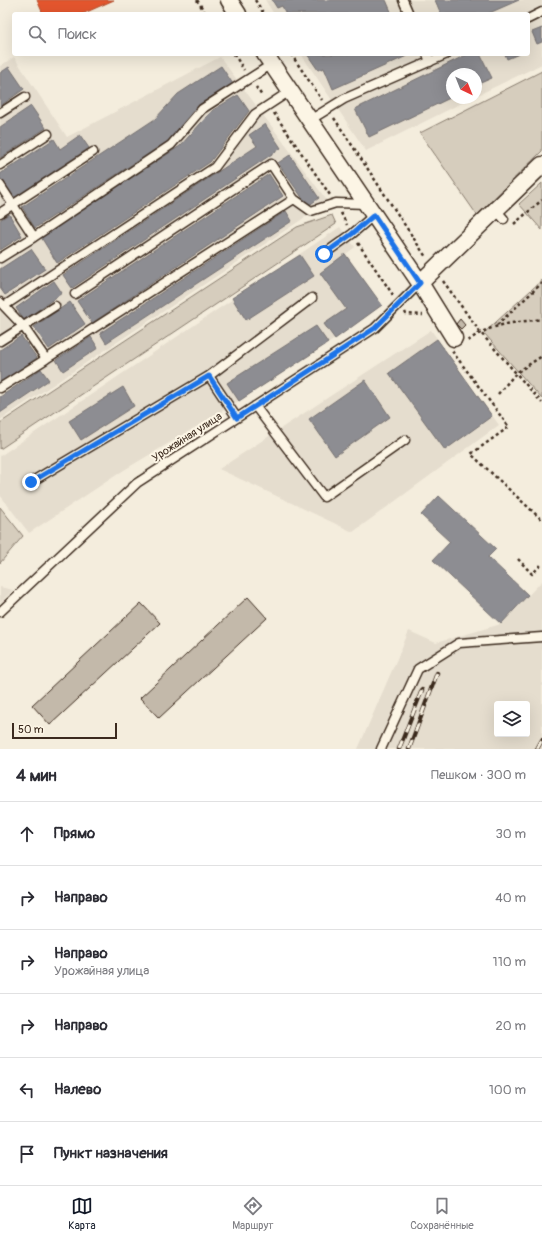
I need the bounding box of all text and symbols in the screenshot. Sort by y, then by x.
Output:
search box [12,12,530,56]
icon: search [26,23,48,45]
text: Поиск [58,25,97,44]
north arrow [446,68,482,104]
route start [315,245,333,263]
street label: Урожайная улица [150,410,224,464]
route end [22,473,40,491]
map controls [494,701,530,737]
button: layers [494,701,530,737]
scale bar [12,721,117,740]
text: 50 m [18,723,44,736]
text: 4 мин [16,765,57,786]
text: Пешком · 300 m [431,767,526,783]
icon: ahead [16,823,38,845]
text: Прямо [54,824,95,843]
text: 30 m [496,826,526,842]
icon: right [16,887,38,909]
text: Направо [54,888,108,907]
text: 40 m [495,890,526,906]
text: Направо [54,944,108,963]
icon: right [16,951,38,973]
text: 110 m [493,954,526,970]
text: Урожайная улица [54,963,149,979]
icon: right [16,1015,38,1037]
text: Направо [54,1016,108,1035]
text: 20 m [495,1018,526,1034]
icon: left [16,1079,38,1101]
text: Налево [54,1080,101,1099]
text: 100 m [489,1082,526,1098]
icon: arrive [16,1143,38,1165]
text: Пункт назначения [54,1144,168,1163]
tab: Карта [68,1195,96,1232]
tab: Маршрут [232,1195,274,1232]
tab: Сохранённые [410,1195,474,1232]

